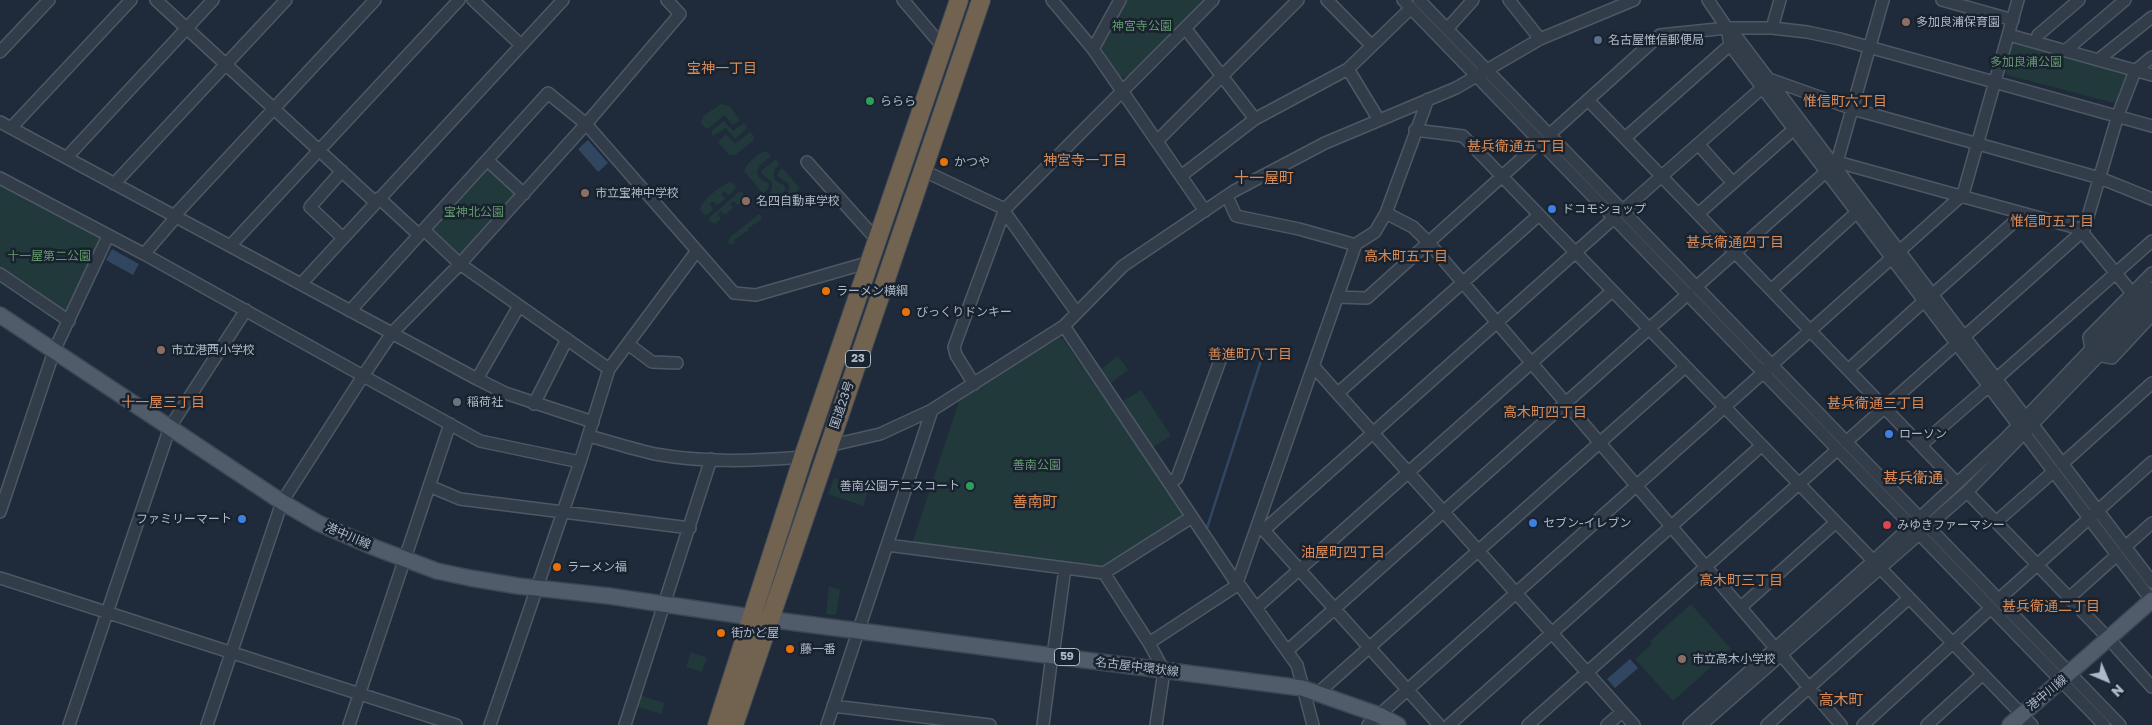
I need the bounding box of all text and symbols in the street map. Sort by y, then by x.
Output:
place label: 多加良浦保育園 [1916,15,2000,29]
marker: 多加良浦保育園 [1900,16,1912,28]
park label: 神宮寺公園 [1112,19,1172,33]
place label: 名古屋惟信郵便局 [1608,33,1704,47]
marker: 名古屋惟信郵便局 [1592,34,1604,46]
park label: 多加良浦公園 [1990,55,2062,69]
district label: 宝神一丁目 [687,61,757,77]
place label: ららら [880,94,916,108]
district label: 惟信町六丁目 [1803,94,1887,110]
marker: ららら [864,95,876,107]
district label: 甚兵衛通五丁目 [1467,139,1565,155]
district label: 神宮寺一丁目 [1043,153,1127,169]
place label: かつや [954,155,990,169]
marker: かつや [938,156,950,168]
district label: 十一屋町 [1234,169,1294,187]
place label: 市立宝神中学校 [595,186,679,200]
marker: 市立宝神中学校 [579,187,591,199]
place label: 名四自動車学校 [756,194,840,208]
marker: 名四自動車学校 [740,195,752,207]
place label: ドコモショップ [1562,202,1646,216]
marker: ドコモショップ [1546,203,1558,215]
park label: 宝神北公園 [444,205,504,219]
district label: 惟信町五丁目 [2010,214,2094,230]
district label: 甚兵衛通四丁目 [1686,235,1784,251]
park label: 十一屋第二公園 [7,249,91,263]
district label: 高木町五丁目 [1364,249,1448,265]
place label: ラーメン横綱 [836,284,908,298]
marker: ラーメン横綱 [820,285,832,297]
place label: びっくりドンキー [916,305,1012,319]
marker: びっくりドンキー [900,306,912,318]
place label: 市立港西小学校 [171,343,255,357]
marker: 市立港西小学校 [155,344,167,356]
district label: 善進町八丁目 [1208,347,1292,363]
road number: 23 [846,350,870,368]
street label: 国道23号 [827,379,857,431]
district label: 十一屋三丁目 [121,395,205,411]
place label: 稲荷社 [467,395,503,409]
marker: 稲荷社 [451,396,463,408]
district label: 甚兵衛通三丁目 [1827,396,1925,412]
district label: 高木町四丁目 [1503,405,1587,421]
place label: ローソン [1899,427,1947,441]
marker: ローソン [1883,428,1895,440]
park label: 善南公園 [1013,458,1061,472]
district label: 甚兵衛通 [1883,469,1943,487]
place label: 善南公園テニスコート [840,479,960,493]
marker: 善南公園テニスコート [964,480,976,492]
district label: 善南町 [1013,493,1057,511]
place label: ファミリーマート [136,512,232,526]
marker: ファミリーマート [236,513,248,525]
place label: セブン-イレブン [1543,516,1632,530]
marker: セブン-イレブン [1527,517,1539,529]
place label: みゆきファーマシー [1897,518,2005,532]
marker: みゆきファーマシー [1881,519,1893,531]
street label: 港中川線 [323,520,373,552]
district label: 油屋町四丁目 [1301,545,1385,561]
place label: ラーメン福 [567,560,627,574]
marker: ラーメン福 [551,561,563,573]
district label: 高木町三丁目 [1699,573,1783,589]
district label: 甚兵衛通二丁目 [2002,599,2100,615]
place label: 街かど屋 [731,626,779,640]
marker: 街かど屋 [715,627,727,639]
place label: 藤一番 [800,642,836,656]
marker: 藤一番 [784,643,796,655]
road number: 59 [1054,649,1080,666]
place label: 市立高木小学校 [1692,652,1776,666]
marker: 市立高木小学校 [1676,653,1688,665]
street label: 名古屋中環状線 [1094,655,1180,679]
north arrow [2082,655,2132,705]
street label: 港中川線 [2024,672,2070,714]
text: N [2108,681,2128,701]
district label: 高木町 [1819,691,1863,709]

